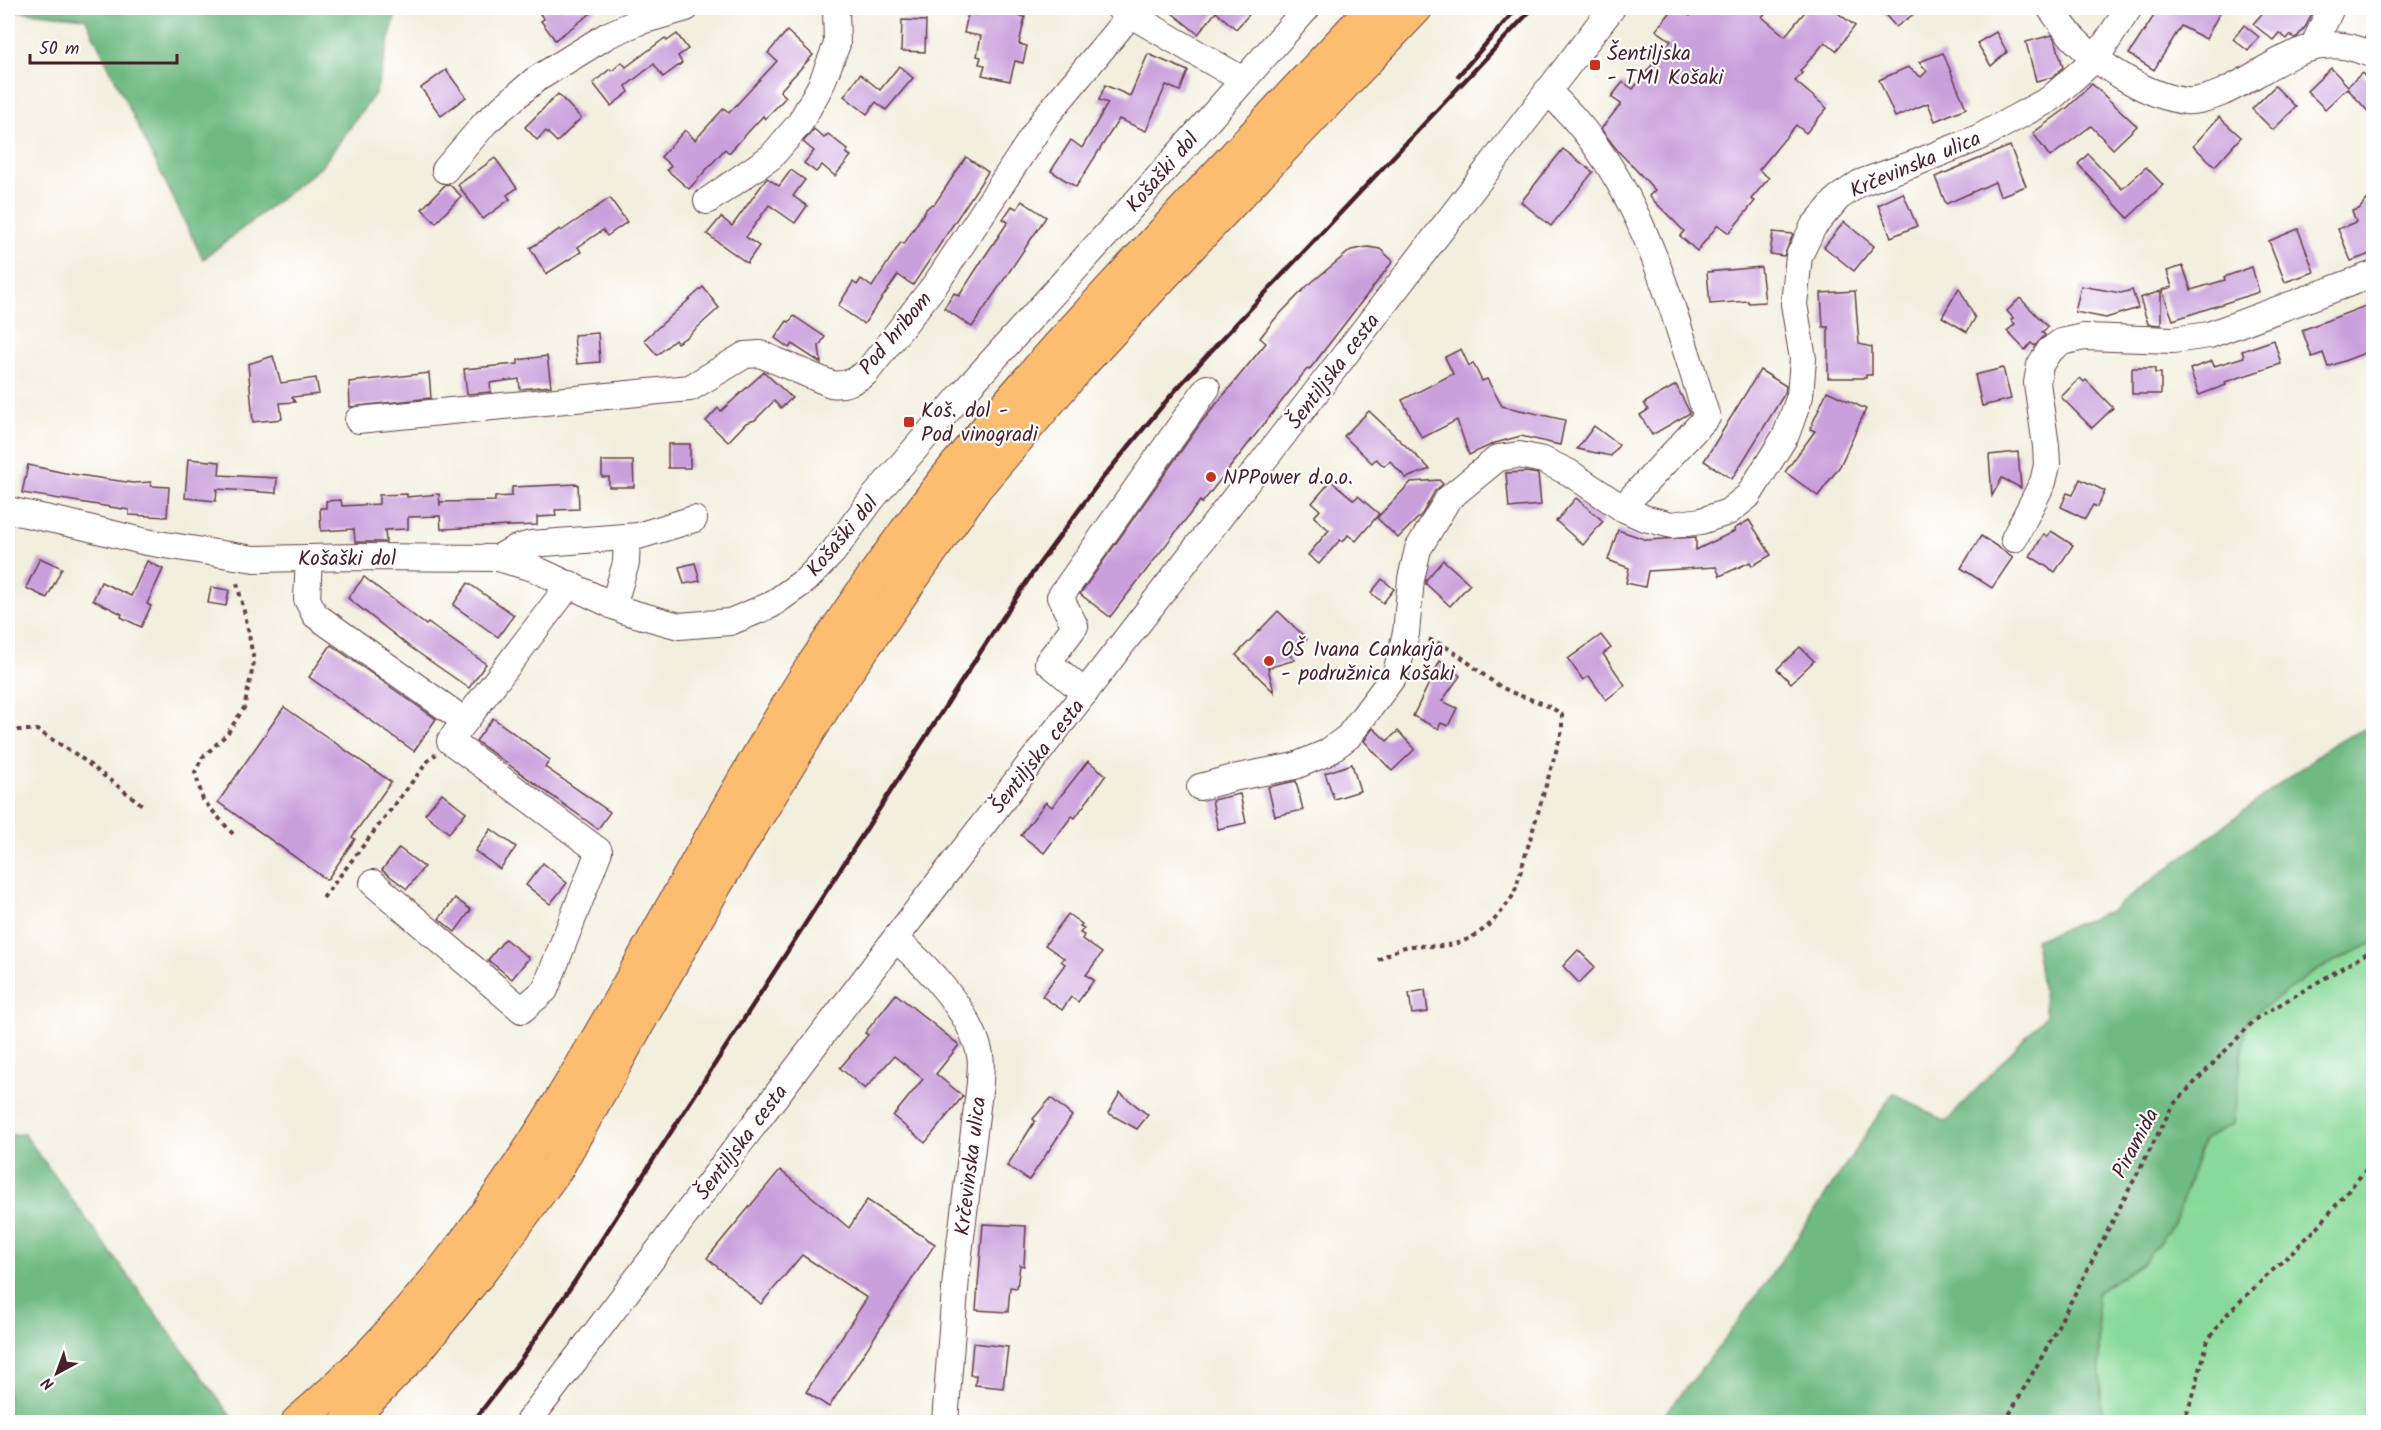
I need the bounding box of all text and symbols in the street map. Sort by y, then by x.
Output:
scale bar [30,27,177,65]
text: 50 m [39,35,79,64]
place label: Šentiljska - TMI Košaki [1607,38,1724,95]
marker: Šentiljska - TMI Košaki [1588,58,1602,72]
street label: Krčevinska ulica [1845,123,1986,208]
street label: Košaški dol [1119,125,1208,221]
street label: Pod hribom [851,285,941,383]
street label: Šentiljska cesta [1279,307,1389,437]
place label: Koš. dol - Pod vinogradi [921,395,1039,452]
marker: Koš. dol - Pod vinogradi [902,415,916,429]
place label: NPPower d.o.o. [1223,462,1353,495]
marker: NPPower d.o.o. [1204,470,1218,484]
street label: Košaški dol [799,489,887,585]
street label: Košaški dol [298,543,396,576]
place label: OŠ Ivana Cankarja - podružnica Košaki [1281,634,1456,691]
marker: OŠ Ivana Cankarja - podružnica Košaki [1262,654,1276,668]
street label: Šentiljska cesta [983,692,1094,821]
street label: Šentiljska cesta [687,1078,797,1208]
street label: Krčevinska ulica [947,1095,996,1238]
street label: Piramida [2104,1103,2169,1185]
north arrow [27,1343,87,1403]
text: N [36,1370,60,1396]

